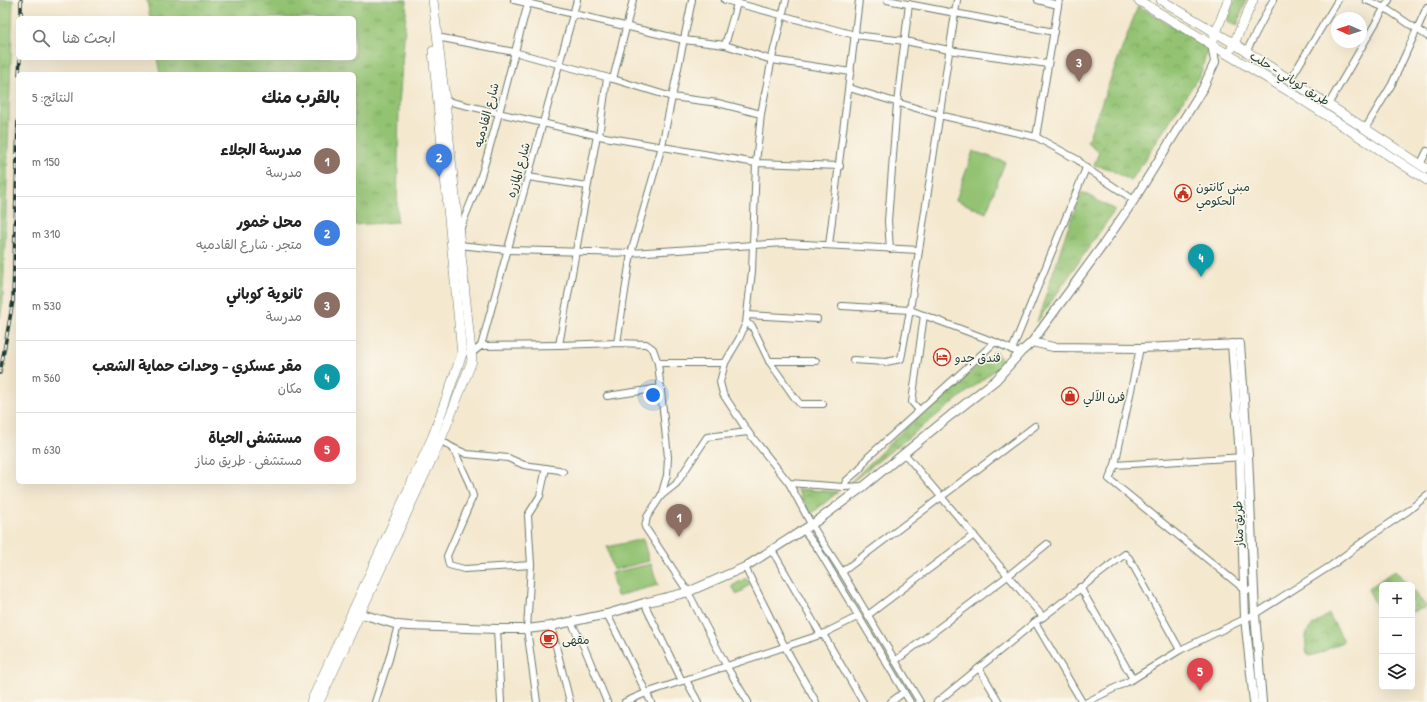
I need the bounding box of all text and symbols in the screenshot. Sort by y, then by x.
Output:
north arrow [1331,12,1367,48]
search box [16,16,356,60]
icon: search [30,27,52,49]
text: ابحث هنا [62,27,116,48]
street label: طريق كوباني - حلب [1245,47,1333,112]
pin: 3 [1066,49,1092,82]
street label: شارع القادميه [469,81,504,150]
text: بالقرب منك [262,85,340,108]
text: النتائج: 5 [32,88,74,106]
text: مدرسة الجلاء [220,139,302,160]
street label: شارع المازره [502,140,535,200]
pin: 2 [426,144,452,177]
text: 150 m [32,152,60,170]
text: 1 [325,152,329,170]
text: مدرسة [266,163,302,181]
place label: مبنى كانتون الحكومي [1196,178,1250,212]
public building icon: مبنى كانتون الحكومي [1173,183,1193,203]
text: محل خمور [237,211,302,232]
text: 310 m [32,224,60,242]
text: 2 [324,224,330,242]
text: متجر · شارع القادميه [196,235,302,253]
pin: 4 [1188,244,1214,277]
text: ثانوية كوباني [226,283,302,304]
text: 530 m [32,296,61,314]
text: 3 [324,296,330,314]
text: مدرسة [266,307,302,325]
hotel icon: فندق جدو [932,347,952,367]
place label: فندق جدو [954,349,1001,366]
text: مقر عسكري - وحدات حماية الشعب [92,355,302,376]
text: 560 m [32,368,60,386]
text: 4 [325,368,329,386]
text: مكان [278,379,302,397]
your location [643,385,663,405]
shop icon: فرن الآلي [1060,386,1080,406]
place label: فرن الآلي [1083,388,1125,408]
text: مستشفى الحياة [208,427,302,448]
text: 630 m [32,440,61,458]
text: 5 [324,440,330,458]
text: مستشفى · طريق مناز [196,451,302,469]
street label: طريق مناز [1229,500,1247,549]
pin: 1 [666,504,692,537]
map controls [1379,582,1415,690]
button: + [1379,582,1415,618]
button: − [1379,618,1415,654]
cafe icon: مقهى [539,629,559,649]
place label: مقهى [562,631,589,648]
button: layers [1379,654,1415,690]
pin: 5 [1187,658,1213,691]

